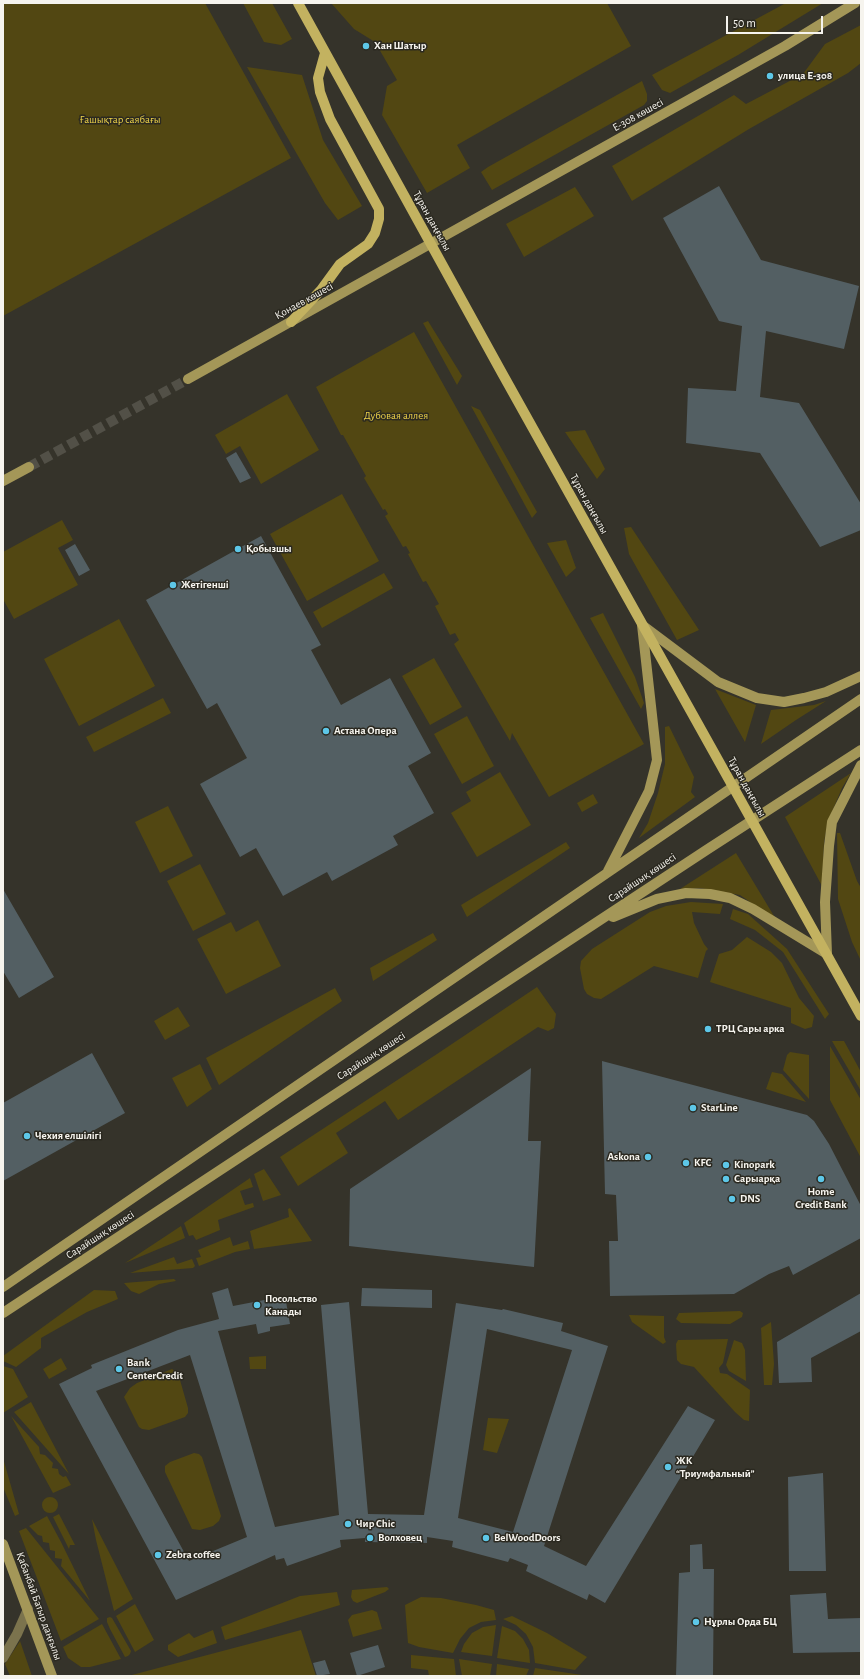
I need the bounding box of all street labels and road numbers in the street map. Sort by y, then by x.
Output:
street label: Е-308 көшесі [610,96,666,134]
street label: Тұран даңғылы [410,189,454,253]
street label: Қонаев көшесі [272,280,336,322]
street label: Тұран даңғылы [567,472,611,536]
street label: Тұран даңғылы [725,755,769,819]
street label: Сарайшық көшесі [606,850,678,906]
street label: Сарайшық көшесі [334,1029,408,1083]
street label: Сарайшық көшесі [63,1208,137,1262]
street label: Қабанбай Батыр даңғылы [13,1550,65,1662]

